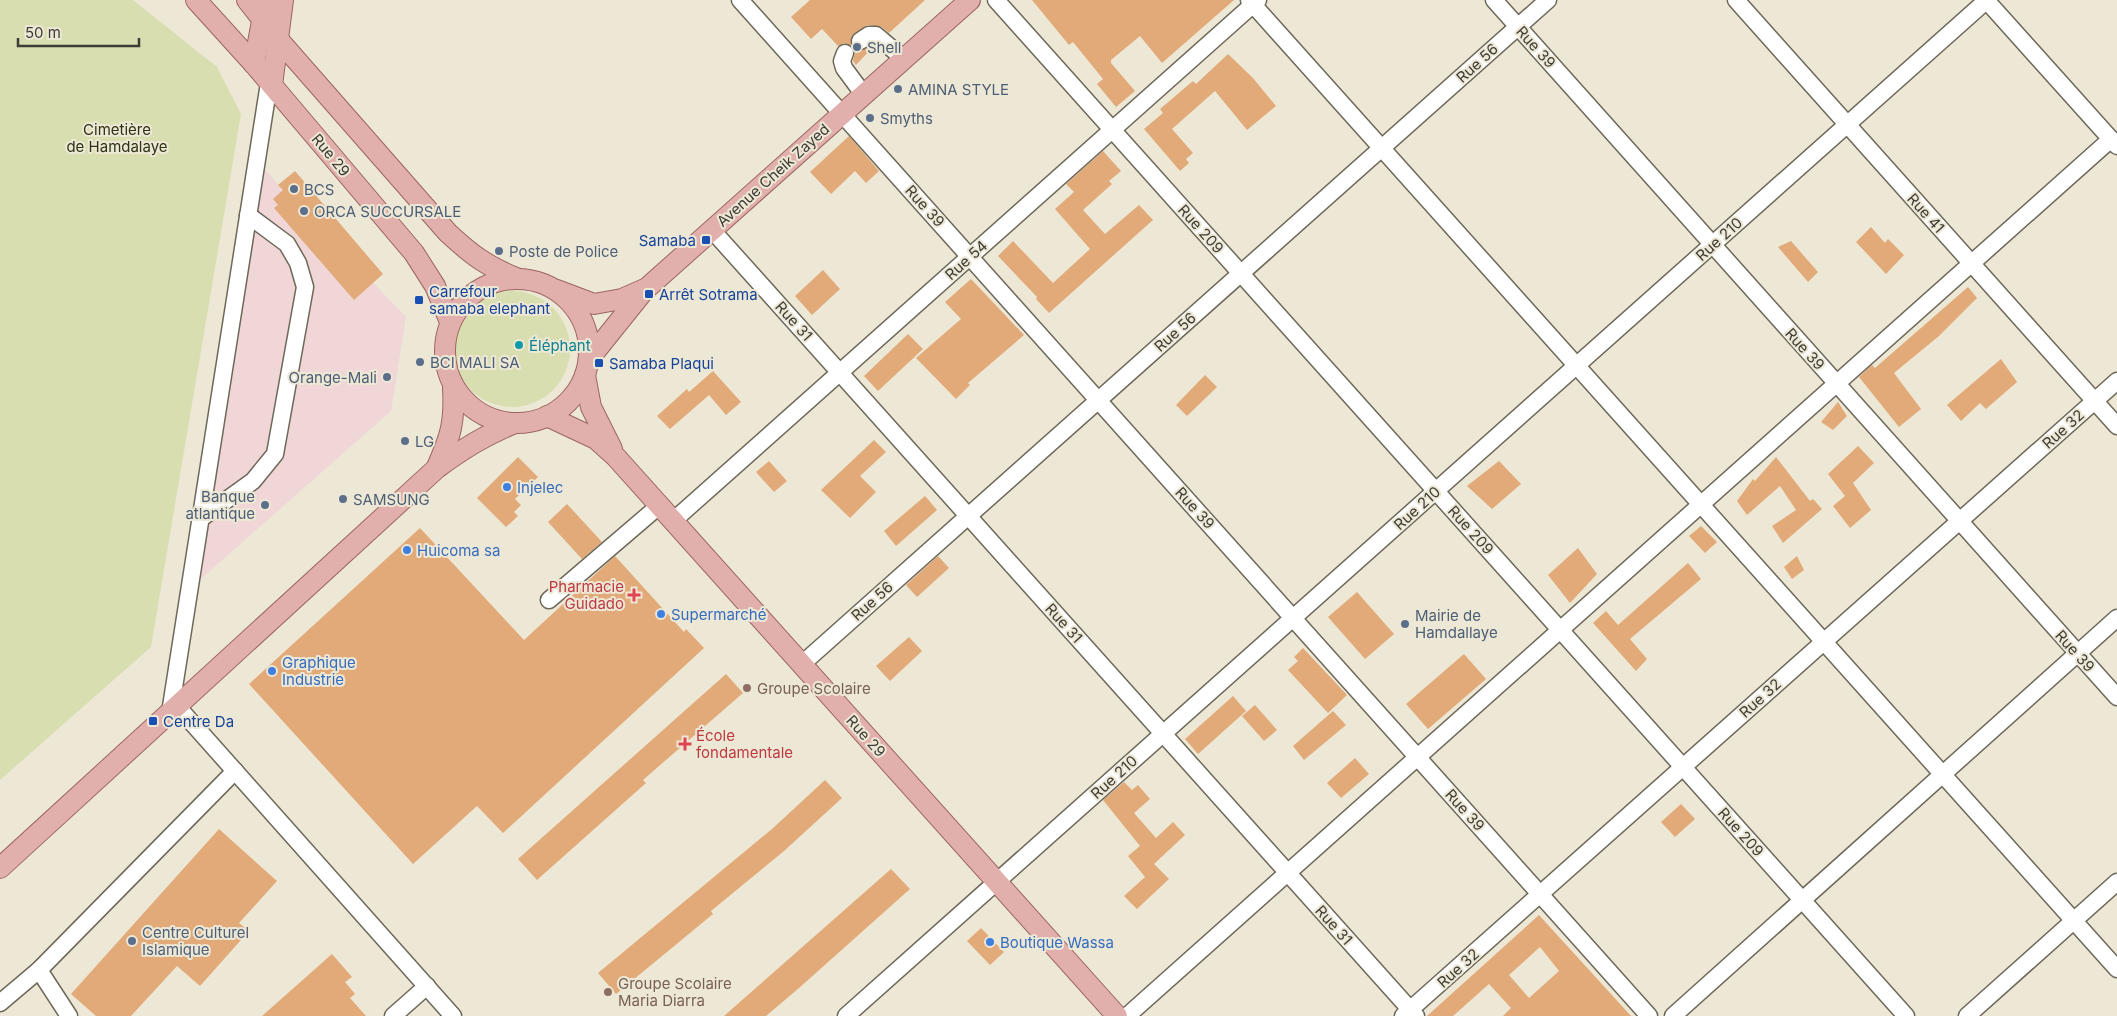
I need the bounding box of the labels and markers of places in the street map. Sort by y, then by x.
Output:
place label: Shell [867,38,902,57]
marker: Shell [851,41,863,53]
place label: AMINA STYLE [908,80,1009,99]
marker: AMINA STYLE [892,83,904,95]
place label: Smyths [880,109,933,128]
marker: Smyths [864,112,876,124]
place label: BCS [304,180,334,199]
marker: BCS [288,183,300,195]
place label: ORCA SUCCURSALE [314,202,461,221]
marker: ORCA SUCCURSALE [298,205,310,217]
place label: Samaba [639,231,696,250]
marker: Samaba [700,234,712,246]
place label: Poste de Police [509,242,618,261]
marker: Poste de Police [493,245,505,257]
place label: Carrefour samaba elephant [429,282,550,318]
place label: Arrêt Sotrama [659,285,758,304]
marker: Arrêt Sotrama [643,288,655,300]
marker: Carrefour samaba elephant [413,294,425,306]
place label: Éléphant [529,336,591,355]
marker: Éléphant [513,339,525,351]
place label: BCI MALI SA [430,353,520,372]
place label: Samaba Plaqui [609,354,714,373]
marker: BCI MALI SA [414,356,426,368]
marker: Samaba Plaqui [593,357,605,369]
place label: Orange-Mali [289,368,377,387]
marker: Orange-Mali [381,371,393,383]
place label: LG [415,432,434,451]
marker: LG [399,435,411,447]
place label: Injelec [517,478,563,497]
marker: Injelec [501,481,513,493]
place label: Banque atlantique [185,487,255,523]
place label: SAMSUNG [353,490,430,509]
marker: SAMSUNG [337,493,349,505]
marker: Banque atlantique [259,499,271,511]
place label: Huicoma sa [417,541,500,560]
marker: Huicoma sa [401,544,413,556]
place label: Pharmacie Guidado [549,577,624,613]
marker: Pharmacie Guidado [628,589,640,601]
place label: Supermarché [671,605,766,624]
place label: Mairie de Hamdallaye [1415,606,1498,642]
marker: Supermarché [655,608,667,620]
marker: Mairie de Hamdallaye [1399,618,1411,630]
place label: Graphique Industrie [282,653,356,689]
marker: Graphique Industrie [266,665,278,677]
place label: Groupe Scolaire [757,679,871,698]
marker: Groupe Scolaire [741,682,753,694]
place label: Centre Da [163,712,234,731]
marker: Centre Da [147,715,159,727]
place label: École fondamentale [696,726,793,762]
marker: École fondamentale [678,737,692,751]
place label: Centre Culturel Islamique [142,923,249,959]
place label: Boutique Wassa [1000,933,1114,952]
marker: Centre Culturel Islamique [126,935,138,947]
marker: Boutique Wassa [984,936,996,948]
place label: Groupe Scolaire Maria Diarra [618,974,732,1010]
marker: Groupe Scolaire Maria Diarra [602,986,614,998]

